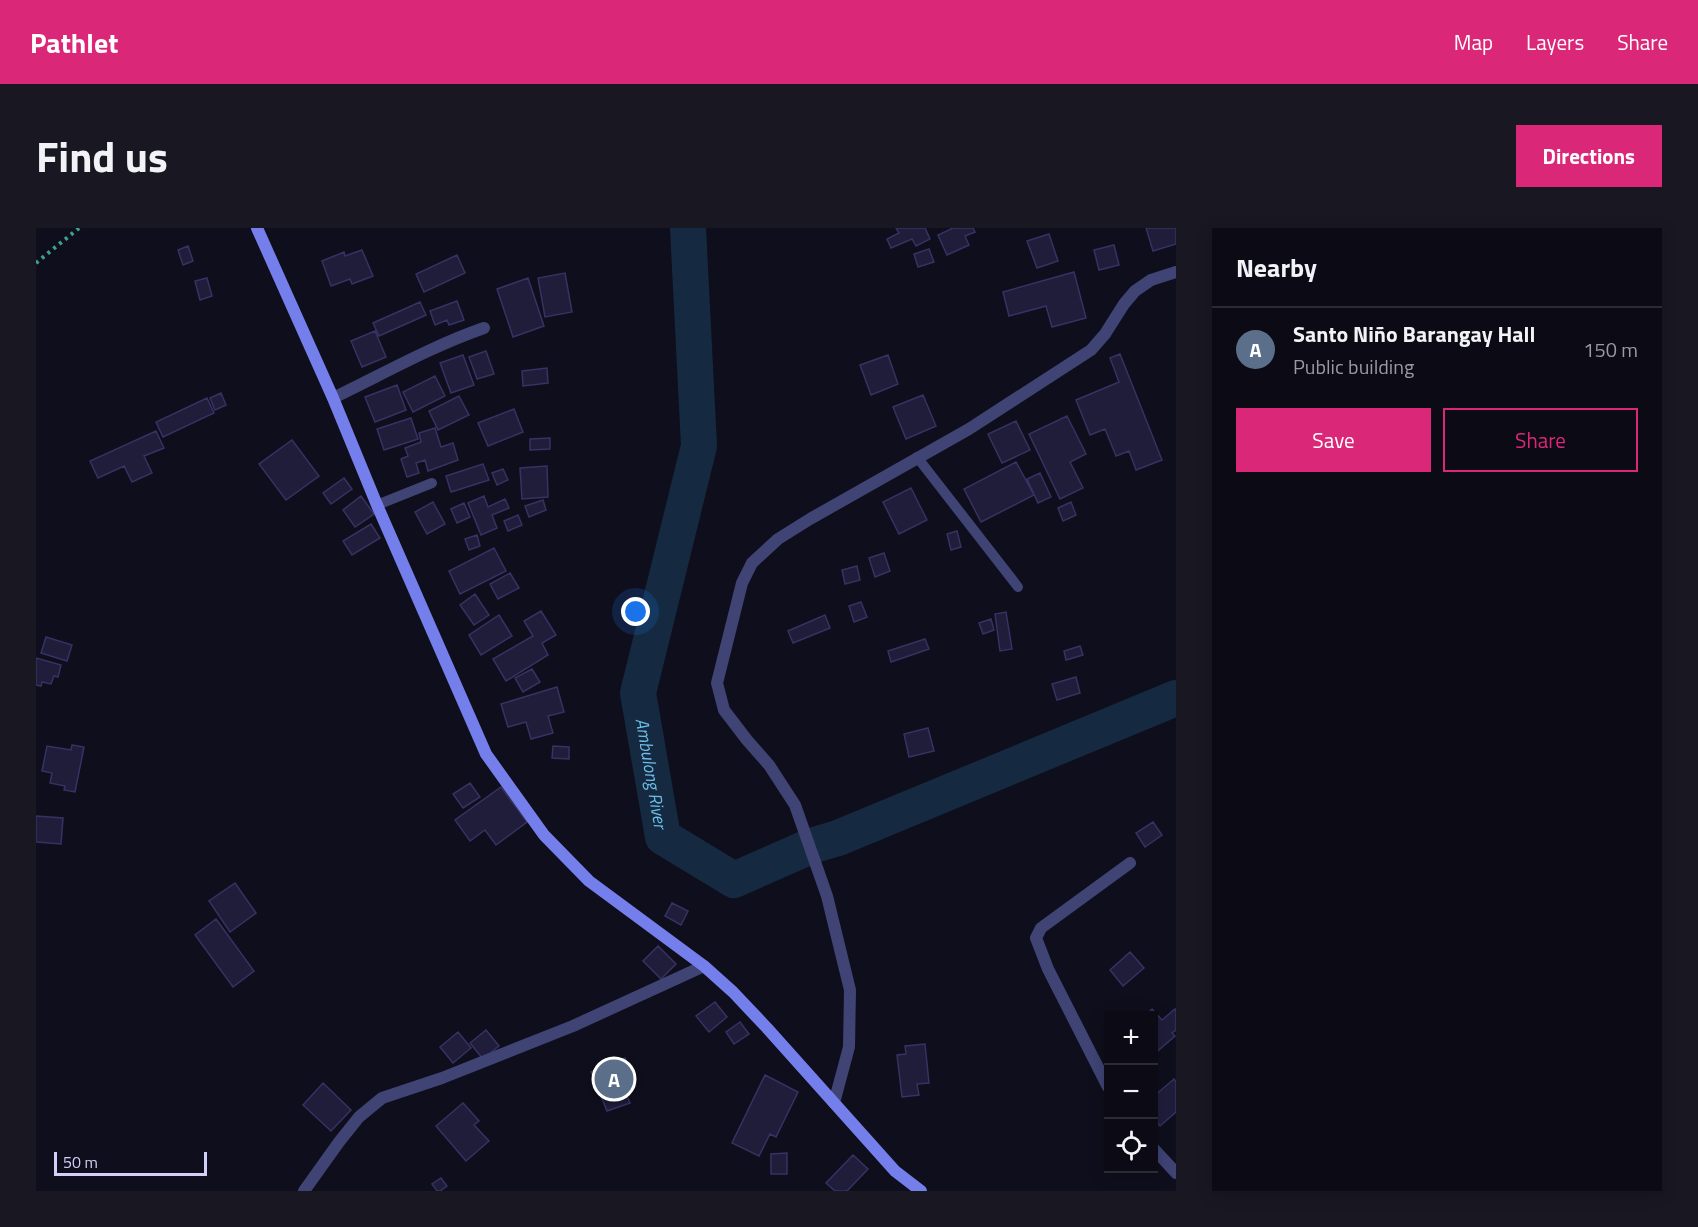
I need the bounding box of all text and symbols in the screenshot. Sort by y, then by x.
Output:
text: Pathlet [30,21,118,64]
text: Map [1454,26,1493,58]
text: Layers [1526,26,1584,58]
text: Share [1617,26,1668,58]
text: Find us [36,124,168,188]
button: Directions [1516,125,1662,187]
text: Nearby [1236,248,1317,287]
text: Santo Niño Barangay Hall [1293,317,1536,351]
text: A [1249,334,1262,365]
text: 150 m [1583,334,1638,365]
text: Public building [1293,351,1414,382]
button: Save [1236,408,1431,472]
button: Share [1443,408,1638,472]
your location [621,597,650,626]
water label: Ambulong River [629,716,675,833]
map controls [1104,1011,1158,1173]
button: + [1104,1011,1158,1065]
pin: A [594,1056,634,1102]
button: − [1104,1065,1158,1119]
button: locate [1104,1119,1158,1173]
scale bar [54,1149,207,1176]
text: 50 m [63,1150,98,1174]

